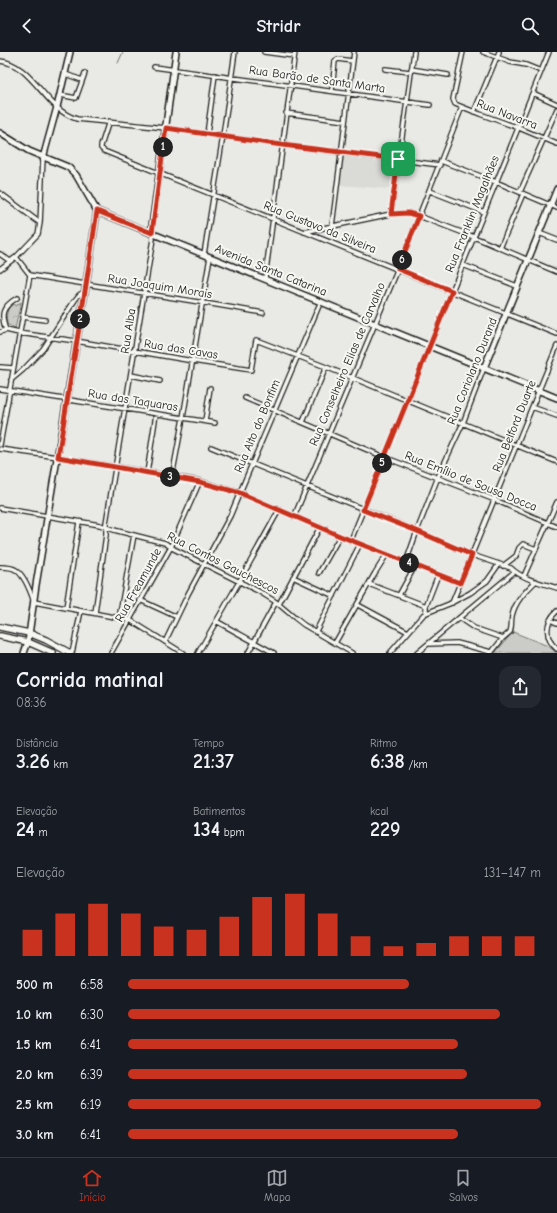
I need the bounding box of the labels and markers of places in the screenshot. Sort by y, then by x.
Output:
pin: 1 [153,137,173,157]
pin [381,142,415,176]
pin: 6 [392,250,412,270]
pin: 2 [70,309,90,329]
pin: 5 [372,453,392,473]
pin: 3 [160,467,180,487]
pin: 4 [399,553,419,573]

